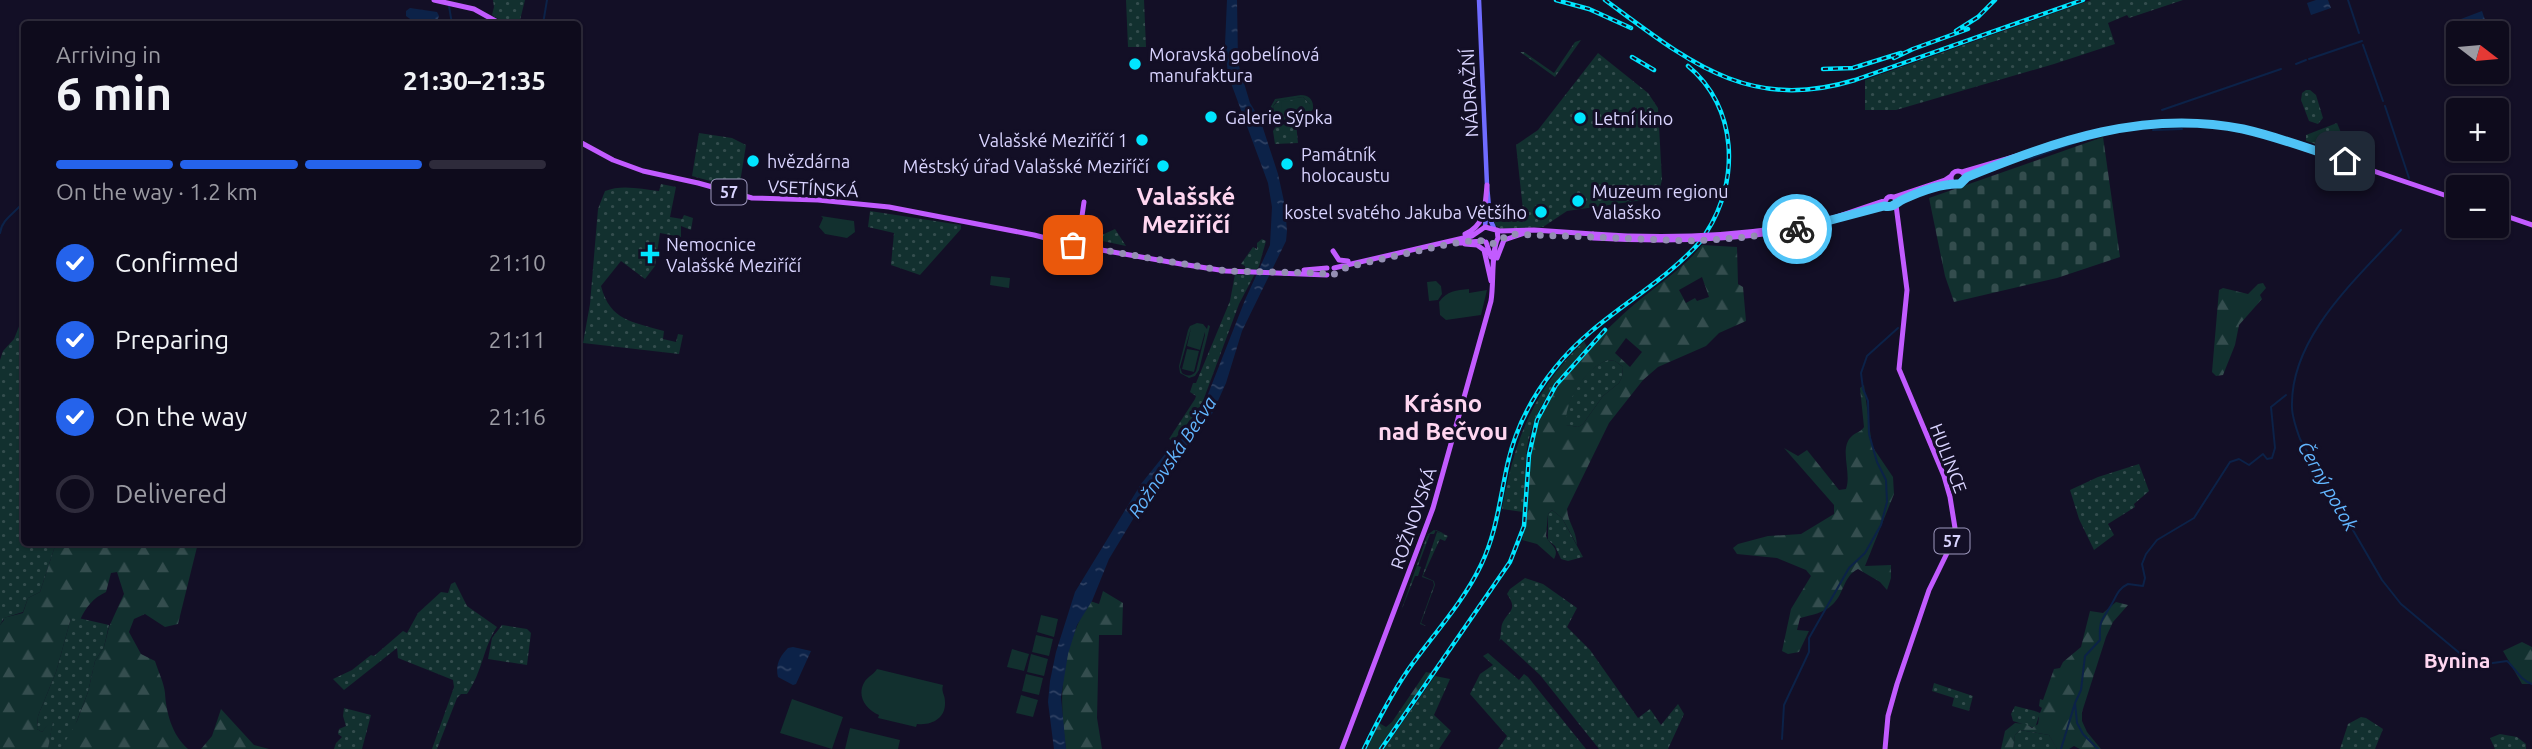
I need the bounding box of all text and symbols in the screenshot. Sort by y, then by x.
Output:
north arrow [2446,21,2510,84]
map controls [2446,21,2509,238]
text: Arriving in [56,42,161,67]
place label: Moravská gobelínová manufaktura [1149,44,1319,85]
street label: NÁDRAŽNÍ [1456,48,1481,138]
marker: Moravská gobelínová manufaktura [1127,56,1143,72]
text: 21:30–21:35 [403,66,546,95]
text: 6 min [56,67,172,119]
button: + [2446,98,2509,161]
place label: Galerie Sýpka [1225,107,1333,127]
place label: Letní kino [1594,108,1673,128]
marker: Galerie Sýpka [1203,109,1219,125]
marker: Letní kino [1572,110,1588,126]
place label: Valašské Meziříčí 1 [979,130,1128,150]
pin [2315,131,2375,191]
marker: Valašské Meziříčí 1 [1134,132,1150,148]
icon: home [2326,142,2364,180]
place label: Památník holocaustu [1301,144,1390,185]
place label: hvězdárna [767,151,850,171]
marker: hvězdárna [745,153,761,169]
place label: Městský úřad Valašské Meziříčí [903,156,1150,176]
marker: Památník holocaustu [1279,156,1295,172]
marker: Městský úřad Valašské Meziříčí [1155,158,1171,174]
street label: VSETÍNSKÁ [767,175,859,200]
button: − [2446,175,2509,238]
text: On the way · 1.2 km [56,179,258,204]
road number: 57 [712,180,746,204]
place label: Muzeum regionu Valašsko [1592,181,1728,222]
district label: Valašské Meziříčí [1137,183,1235,238]
marker: Muzeum regionu Valašsko [1570,193,1586,209]
courier [1762,194,1832,264]
place label: kostel svatého Jakuba Většího [1284,202,1527,222]
marker: kostel svatého Jakuba Většího [1533,204,1549,220]
icon: bike [1778,210,1816,248]
pin [1043,215,1103,275]
icon: bag [1054,226,1092,264]
place label: Nemocnice Valašské Meziříčí [666,234,802,275]
icon: check [56,244,94,282]
marker: Nemocnice Valašské Meziříčí [640,244,660,264]
text: Confirmed [115,248,239,277]
text: 21:10 [488,250,546,275]
icon: check [56,321,94,359]
text: Preparing [115,325,229,354]
text: 21:11 [488,327,546,352]
district label: Krásno nad Bečvou [1378,390,1508,445]
water label: Rožnovská Bečva [1123,392,1221,522]
icon: check [56,398,94,436]
text: On the way [115,402,247,431]
text: 21:16 [488,404,546,429]
street label: HULINCE [1927,421,1971,495]
water label: Černý potok [2294,437,2363,535]
street label: ROŽNOVSKÁ [1385,464,1440,571]
text: Delivered [115,479,227,508]
road number: 57 [1934,528,1969,554]
district label: Bynina [2424,648,2490,672]

